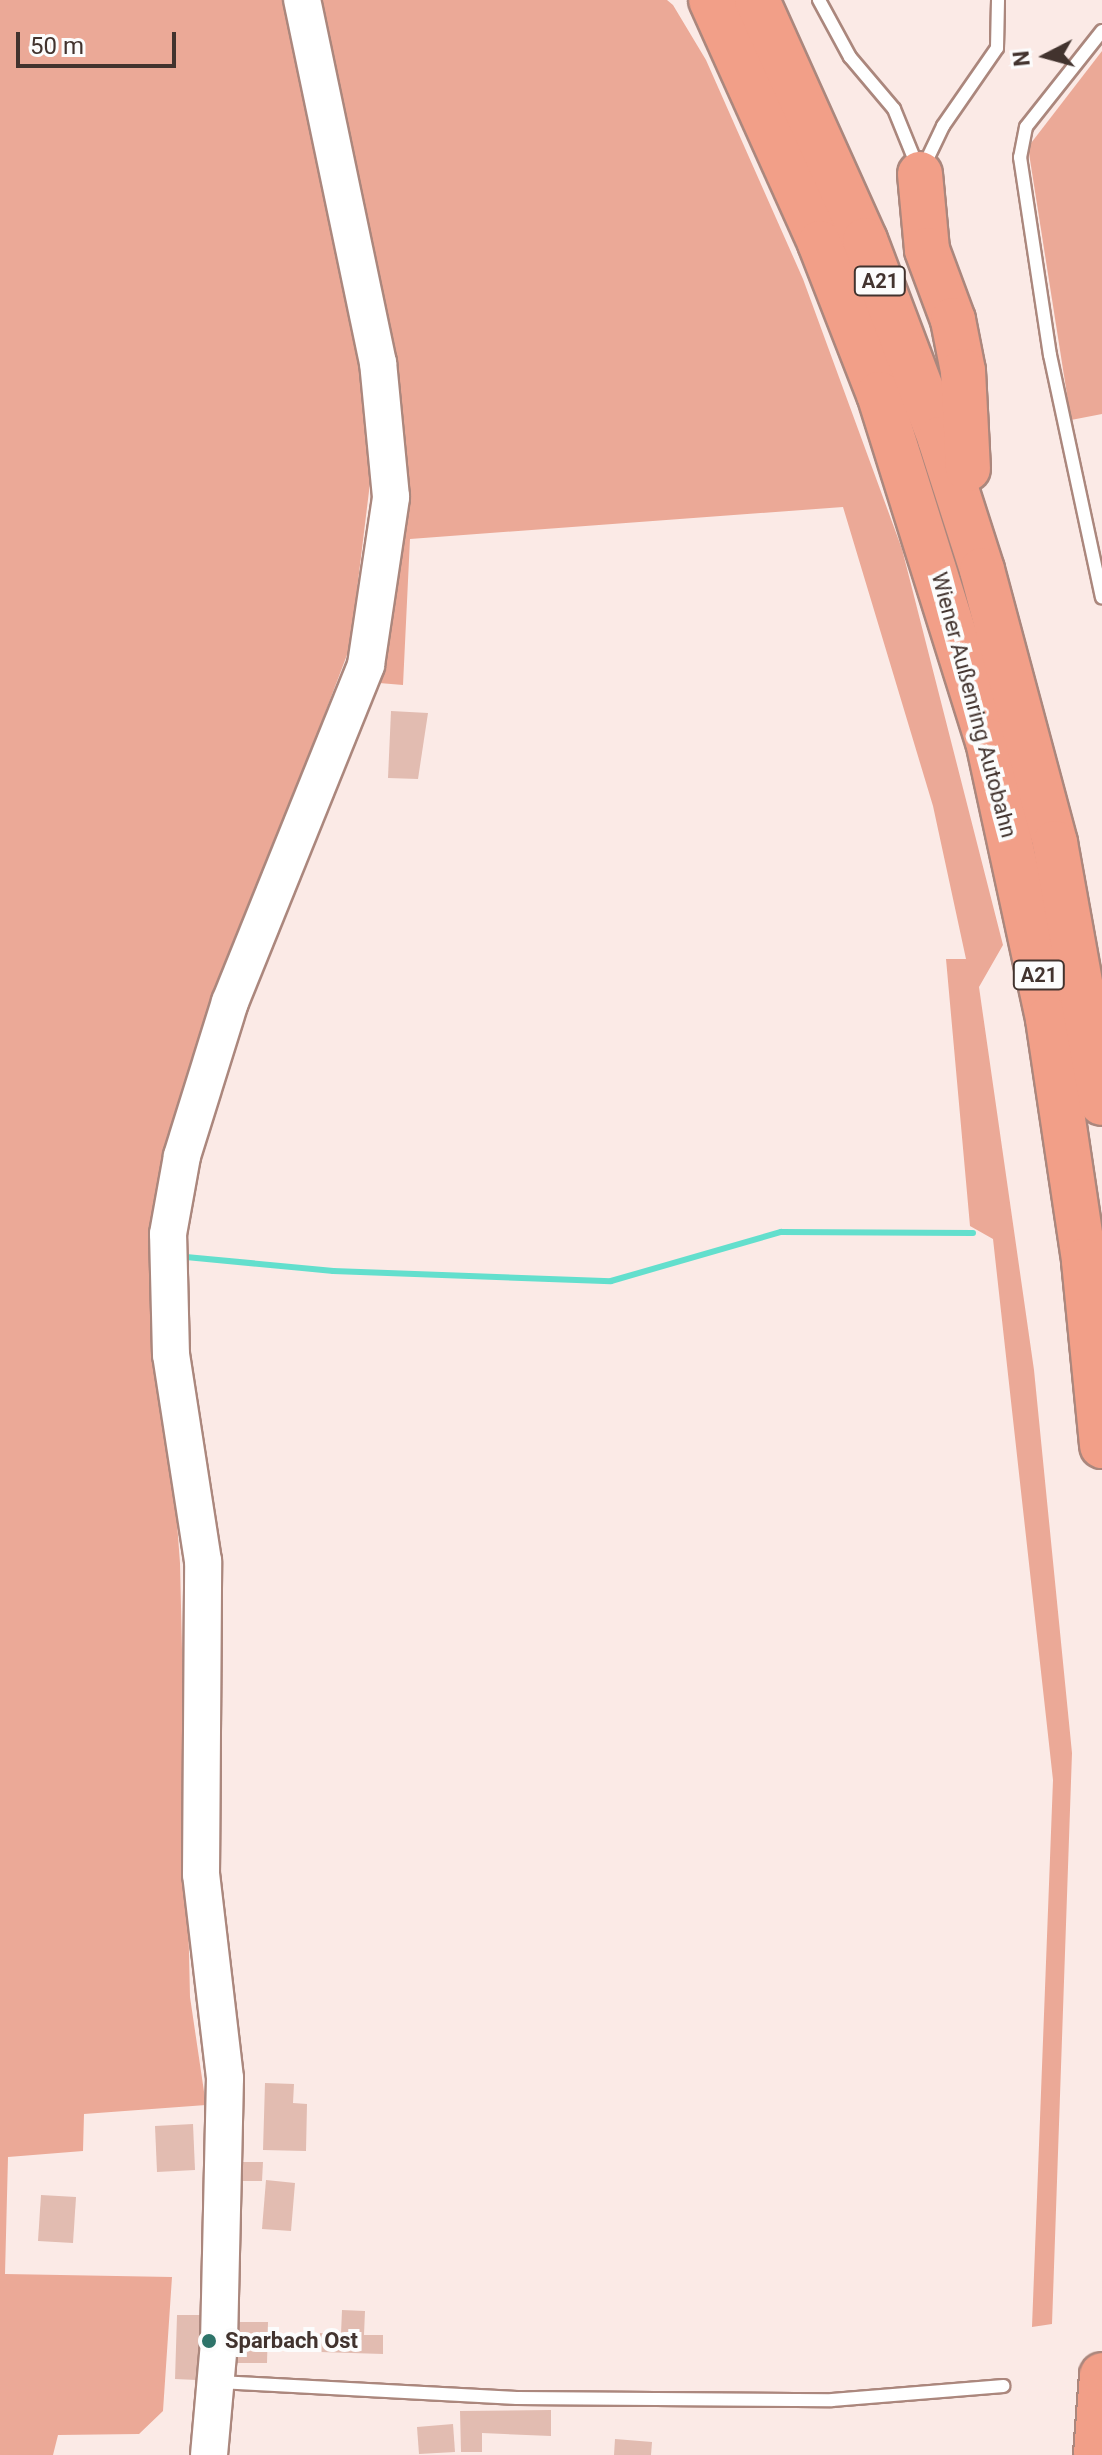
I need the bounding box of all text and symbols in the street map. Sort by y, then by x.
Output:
scale bar [20,16,180,66]
north arrow [1006,16,1086,96]
text: 50 m [30,32,84,60]
text: N [1008,50,1035,68]
road number: A21 [852,265,908,297]
street label: Wiener Außenring Autobahn [926,569,1022,841]
road number: A21 [1011,959,1067,991]
place label: Sparbach Ost [225,2328,358,2354]
marker: Sparbach Ost [200,2332,218,2350]

